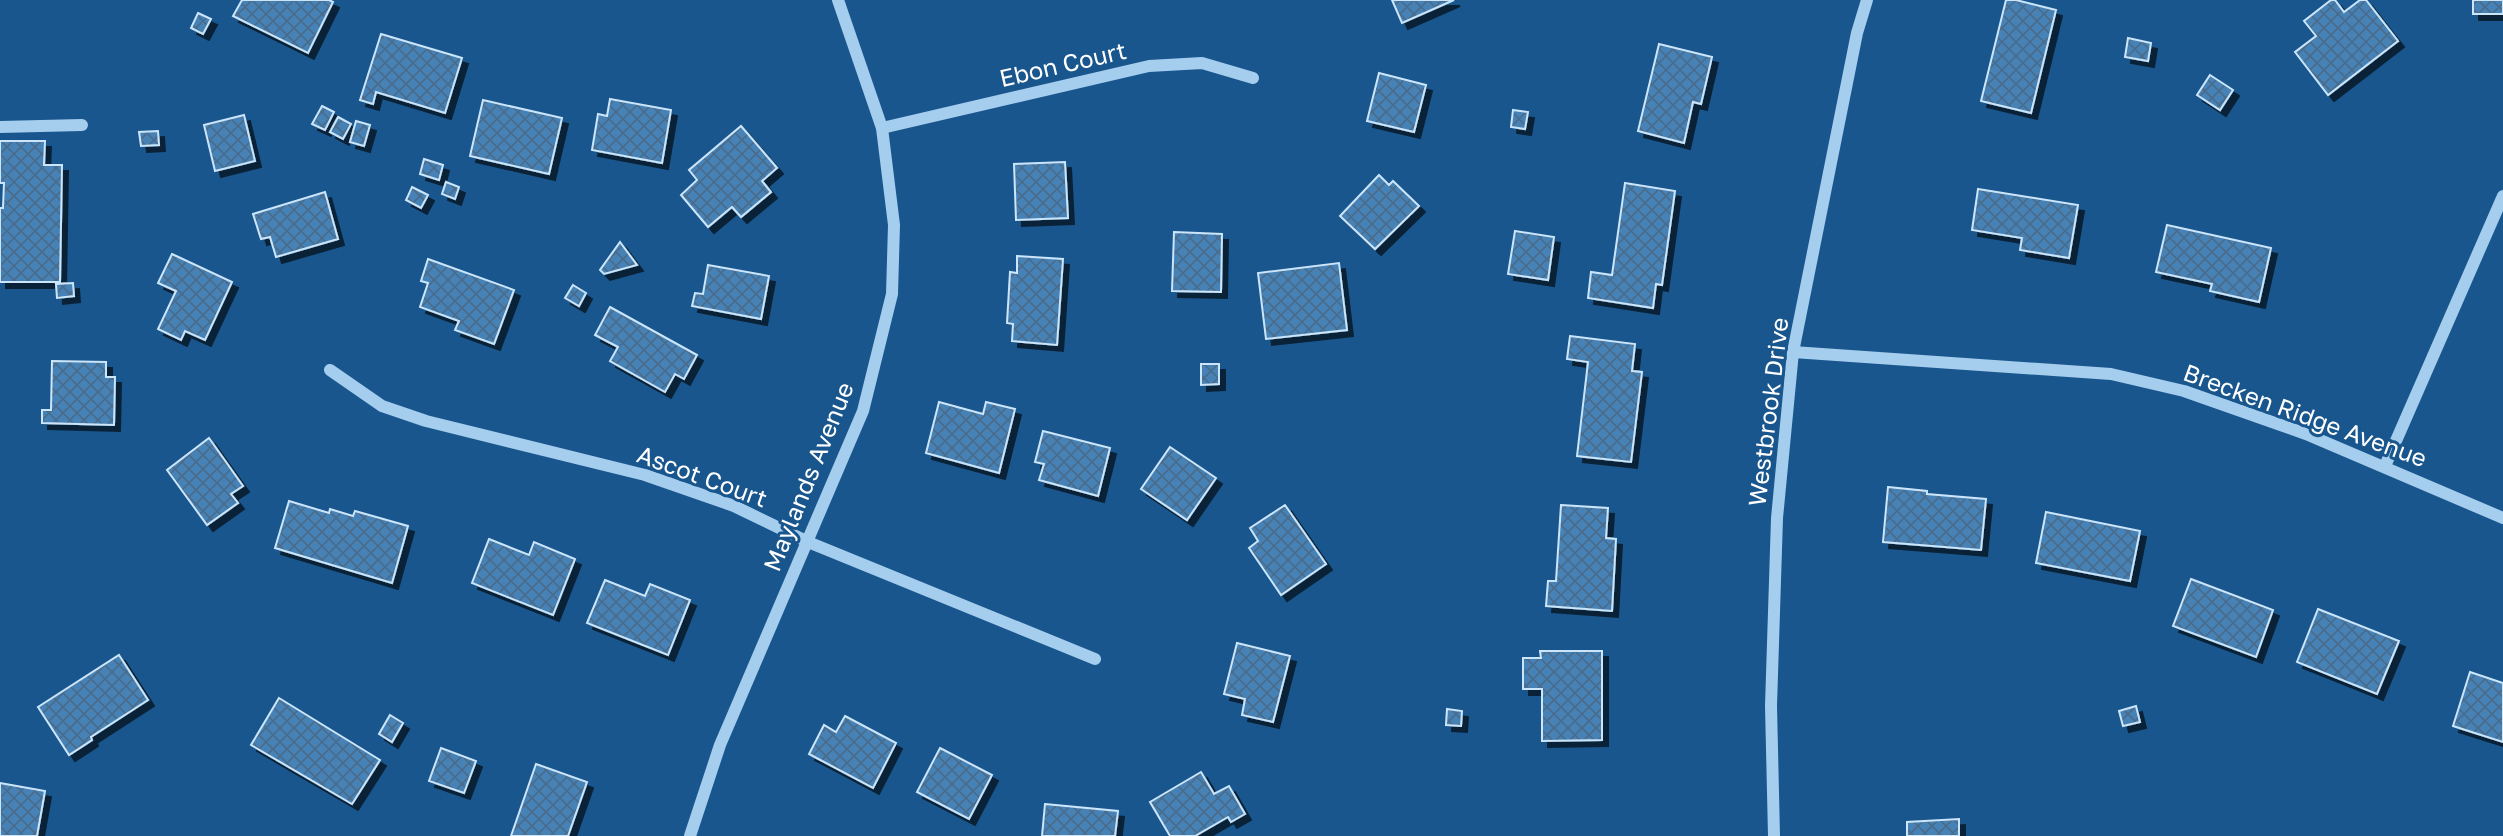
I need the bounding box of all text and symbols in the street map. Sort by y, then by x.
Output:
street label: Ebon Court [996,35,1129,92]
street label: Westbrook Drive [1742,316,1793,508]
street label: Brecken Ridge Avenue [2180,357,2431,472]
street label: Maylands Avenue [756,378,859,575]
street label: Ascot Court [633,439,772,513]

